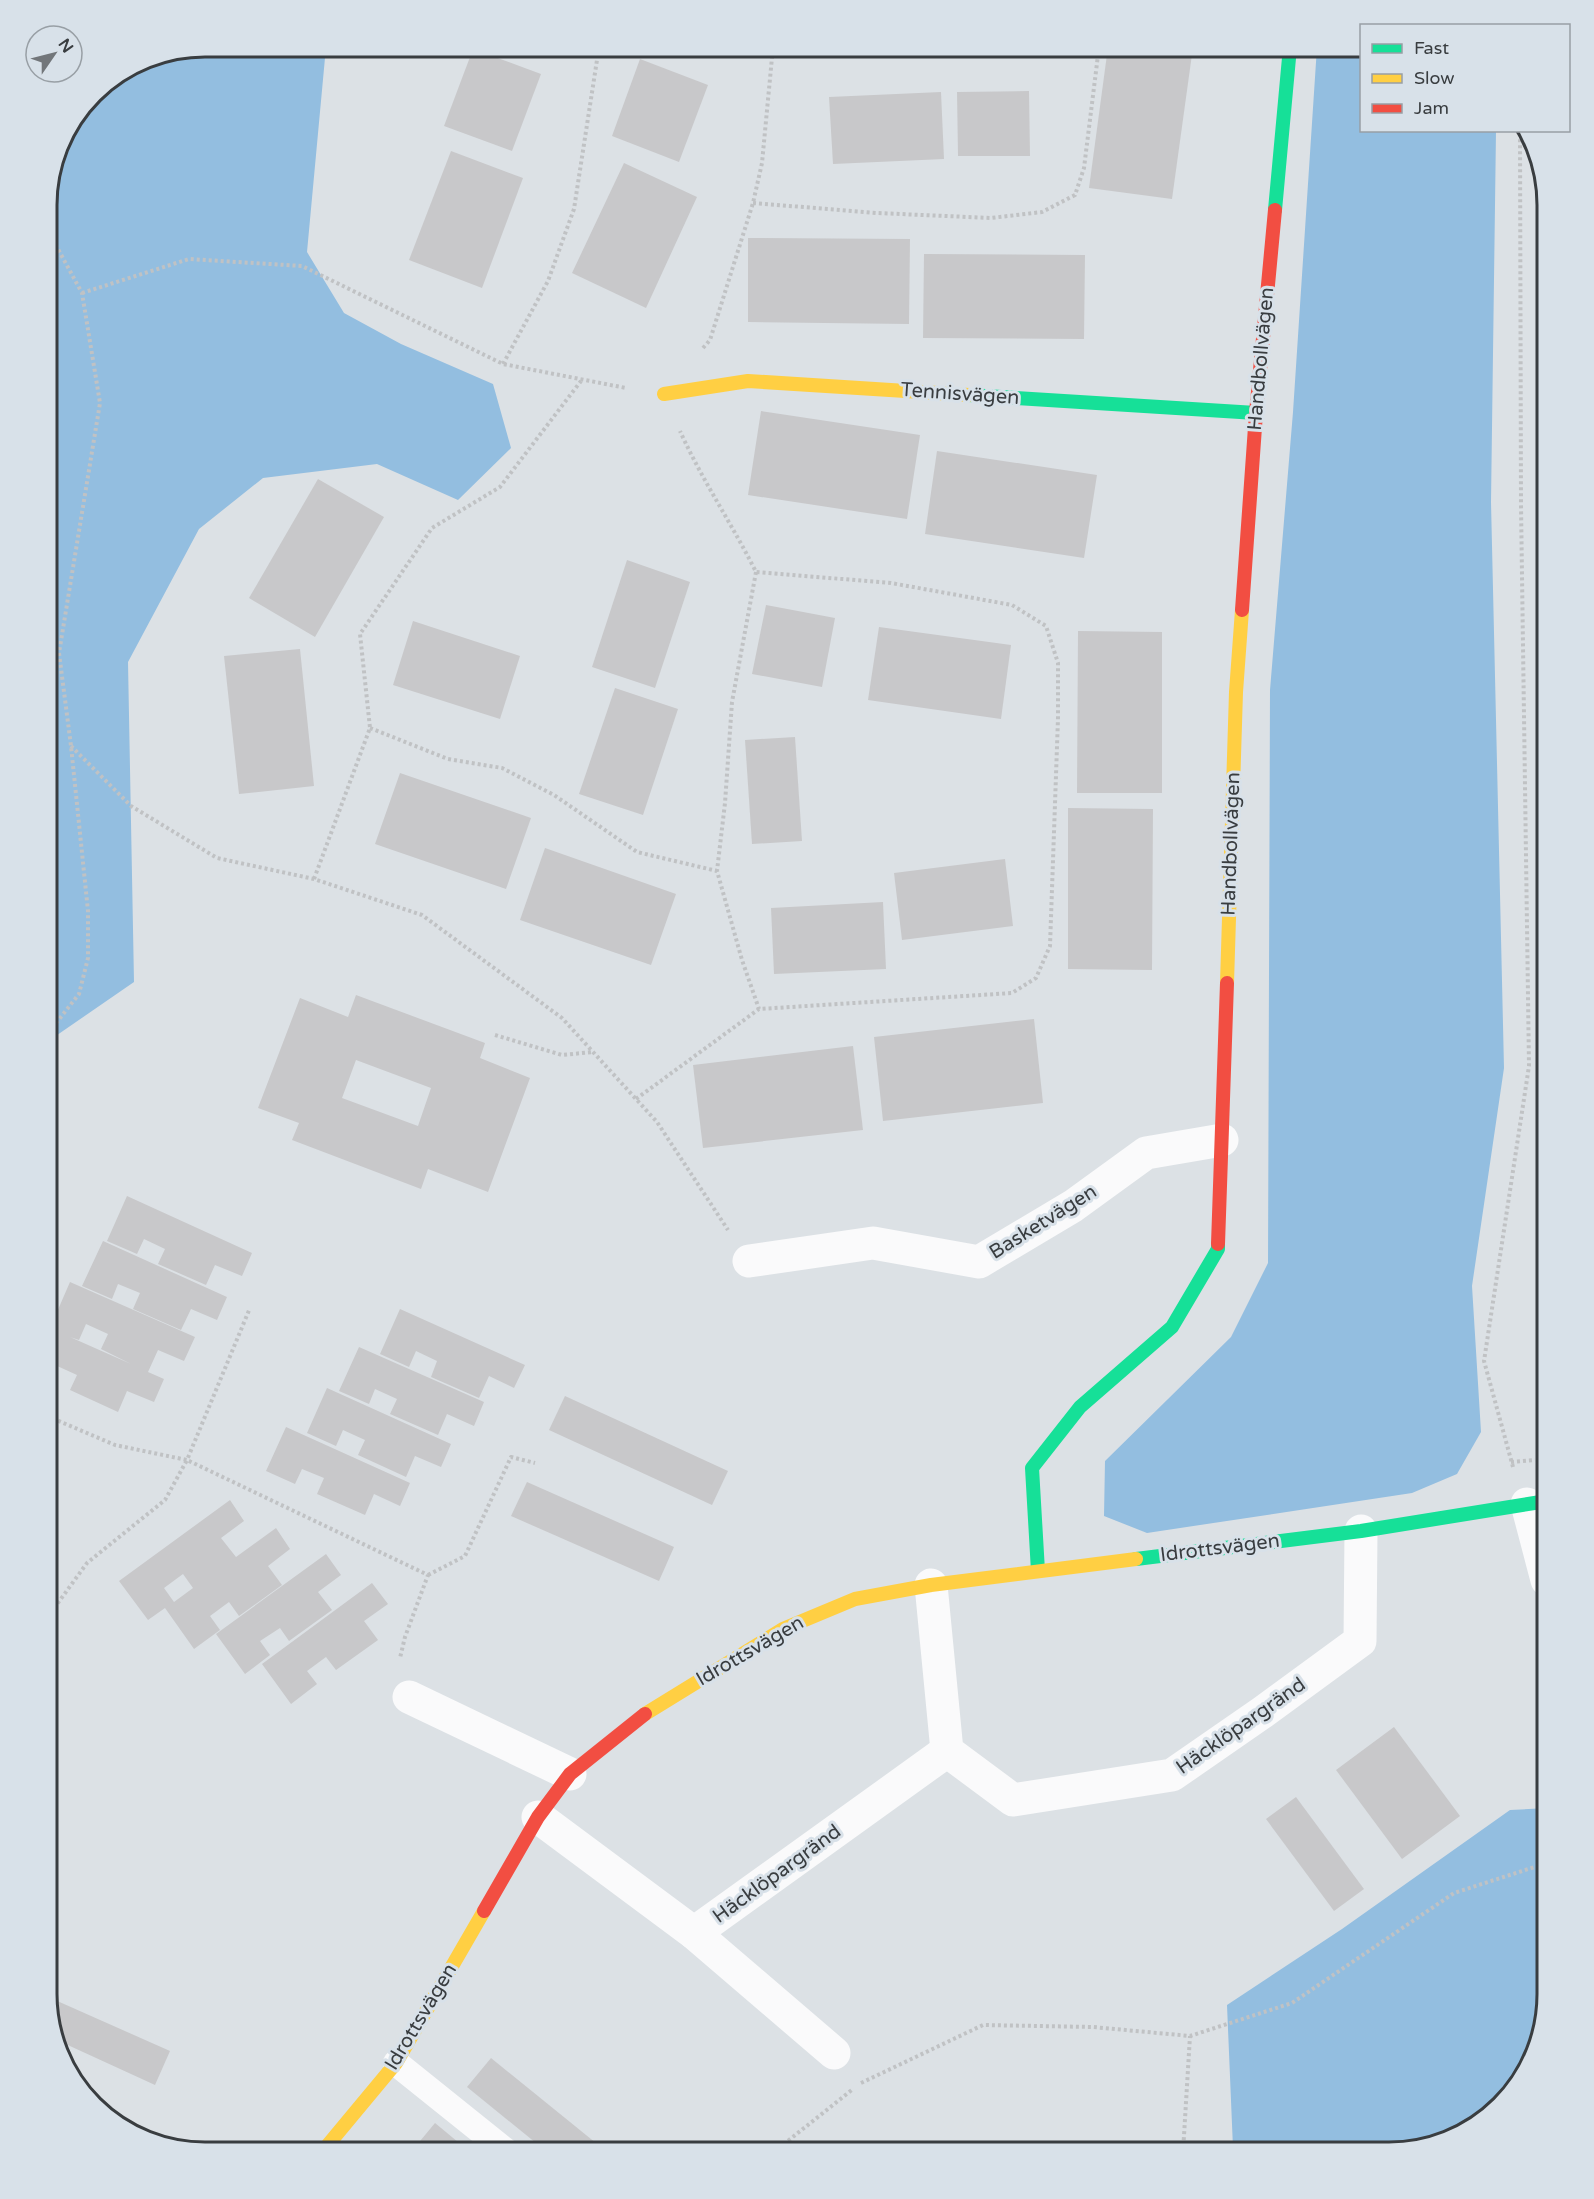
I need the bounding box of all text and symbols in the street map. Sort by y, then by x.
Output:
north arrow [24,24,84,84]
legend [1360,24,1570,132]
text: N [54,35,77,57]
text: Fast [1414,37,1449,59]
text: Slow [1414,67,1455,89]
text: Jam [1414,97,1449,119]
street label: Handbollvägen [1243,286,1279,432]
street label: Tennisvägen [900,378,1020,410]
street label: Handbollvägen [1216,772,1246,916]
street label: Basketvägen [985,1179,1101,1265]
street label: Idrottsvägen [1159,1529,1281,1567]
street label: Idrottsvägen [692,1611,808,1691]
street label: Häcklöpargränd [1172,1672,1310,1780]
street label: Häcklöpargränd [708,1819,846,1929]
street label: Idrottsvägen [380,1959,462,2075]

